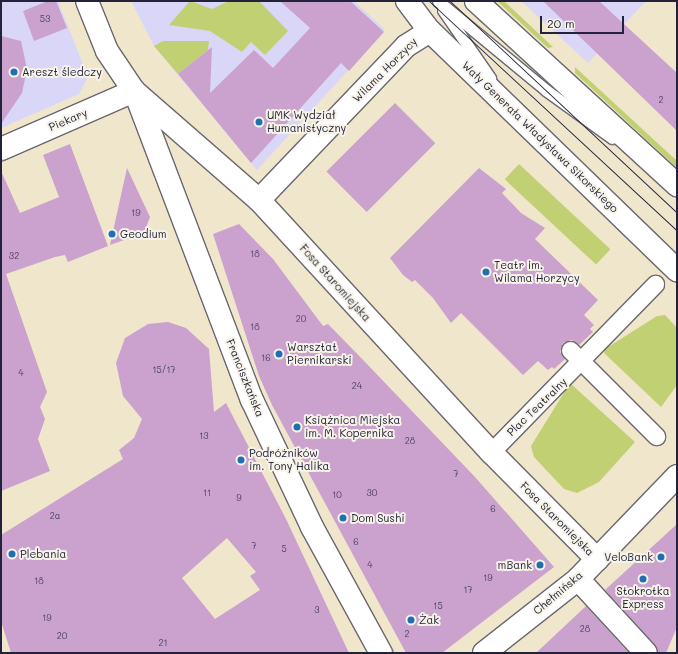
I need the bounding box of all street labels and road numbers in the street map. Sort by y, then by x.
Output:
street label: Wilama Horzycy [350,35,420,105]
street label: Wały Generała Władysława Sikorskiego [459,59,621,215]
street label: Piekary [47,106,89,134]
street label: Fosa Staromiejska [297,242,373,324]
street label: Franciszkańska [223,337,267,419]
street label: Plac Teatralny [504,375,570,439]
street label: Fosa Staromiejska [517,479,597,559]
street label: Chełmińska [531,568,585,618]

